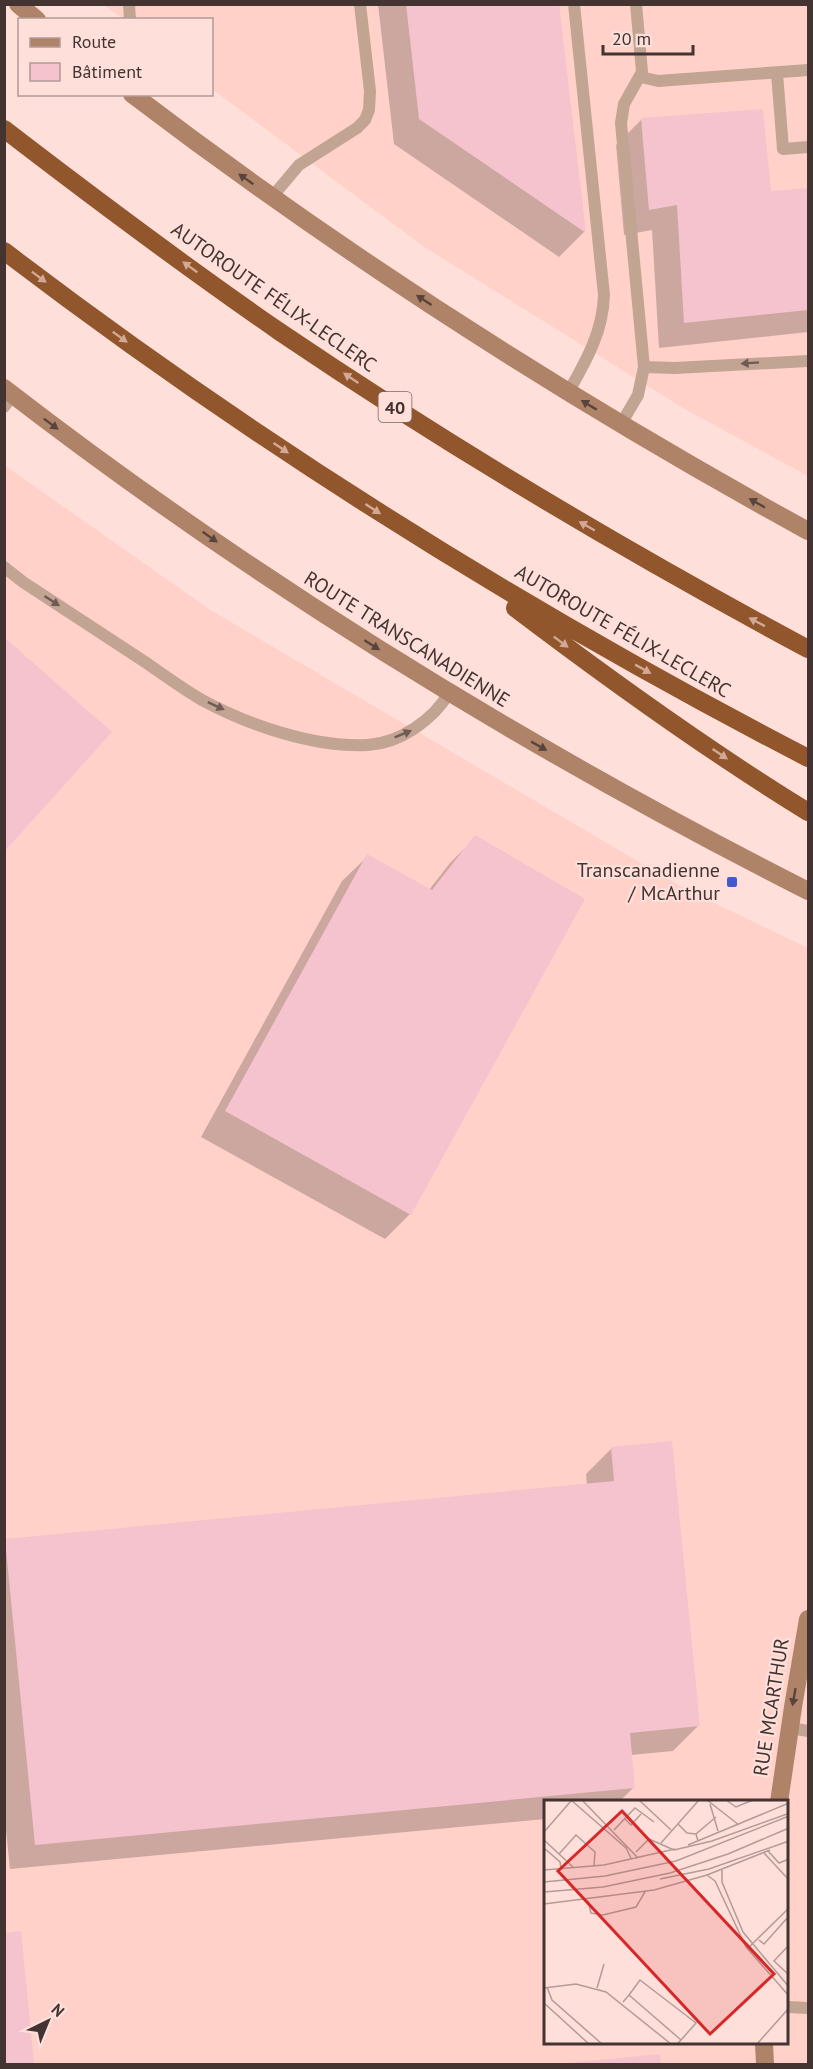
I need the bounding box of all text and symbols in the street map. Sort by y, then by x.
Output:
legend [18,18,213,96]
scale bar [603,18,693,56]
text: 20 m [612,27,651,50]
text: Route [72,30,116,53]
text: Bâtiment [72,60,142,83]
one-way arrow [238,173,254,185]
street label: AUTOROUTE FÉLIX-LECLERC [166,216,382,378]
one-way arrow [183,261,199,273]
one-way arrow [31,270,46,282]
one-way arrow [416,295,433,306]
one-way arrow [112,331,128,343]
one-way arrow [741,359,760,368]
one-way arrow [343,372,359,384]
road number: 40 [378,392,412,422]
one-way arrow [581,400,597,411]
one-way arrow [43,417,59,430]
one-way arrow [272,442,288,454]
one-way arrow [748,498,765,508]
one-way arrow [365,503,381,514]
one-way arrow [578,521,595,531]
one-way arrow [201,531,217,543]
street label: AUTOROUTE FÉLIX-LECLERC [511,559,735,703]
street label: ROUTE TRANSCANADIENNE [299,565,515,713]
one-way arrow [44,595,60,606]
one-way arrow [748,617,765,627]
one-way arrow [553,635,568,647]
one-way arrow [364,639,380,650]
one-way arrow [635,664,651,675]
one-way arrow [208,702,225,711]
one-way arrow [394,729,412,738]
one-way arrow [531,741,548,751]
one-way arrow [712,749,728,760]
place label: Transcanadienne / McArthur [577,857,720,906]
marker: Transcanadienne / McArthur [725,875,739,889]
street label: RUE MCARTHUR [747,1636,795,1778]
one-way arrow [790,1687,799,1706]
inset map [544,1800,789,2045]
north arrow [18,1991,78,2051]
text: N [48,1999,69,2021]

